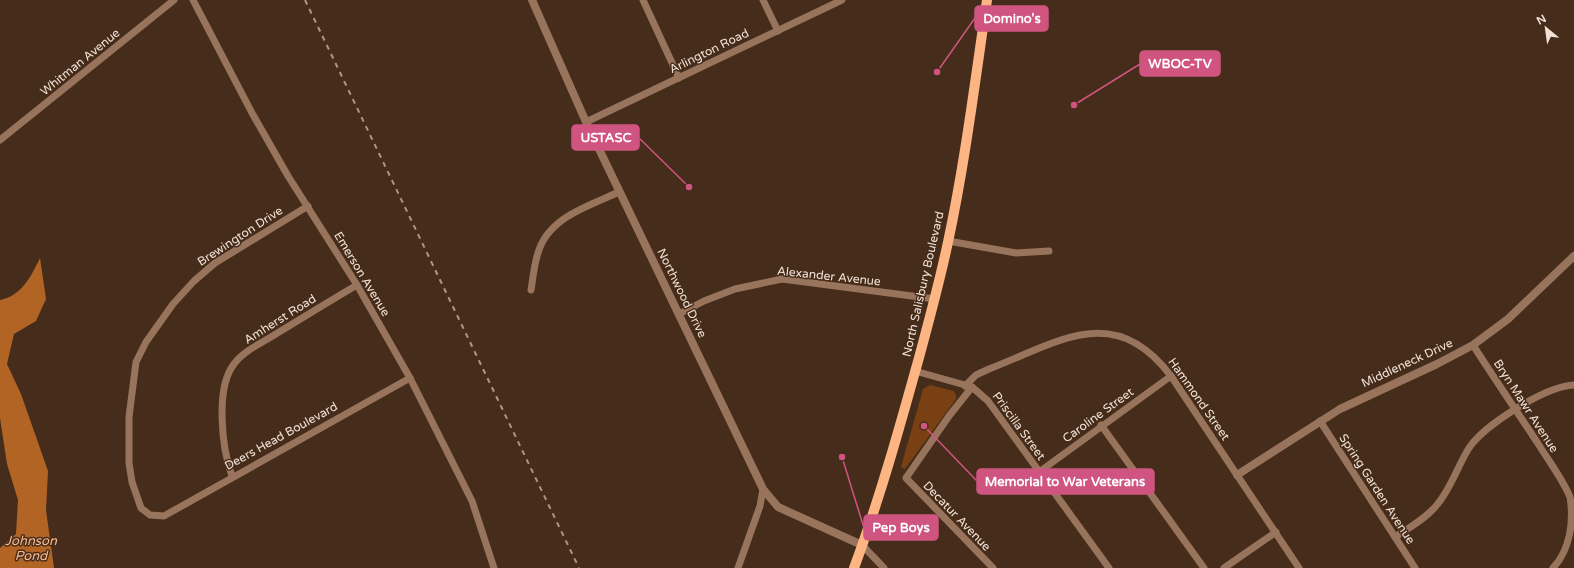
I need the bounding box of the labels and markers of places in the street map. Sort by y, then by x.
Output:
callout: Domino's [975,6,1048,31]
callout: WBOC-TV [1140,51,1220,76]
callout: USTASC [572,125,639,150]
callout: Memorial to War Veterans [977,469,1154,494]
callout: Pep Boys [864,515,938,540]

